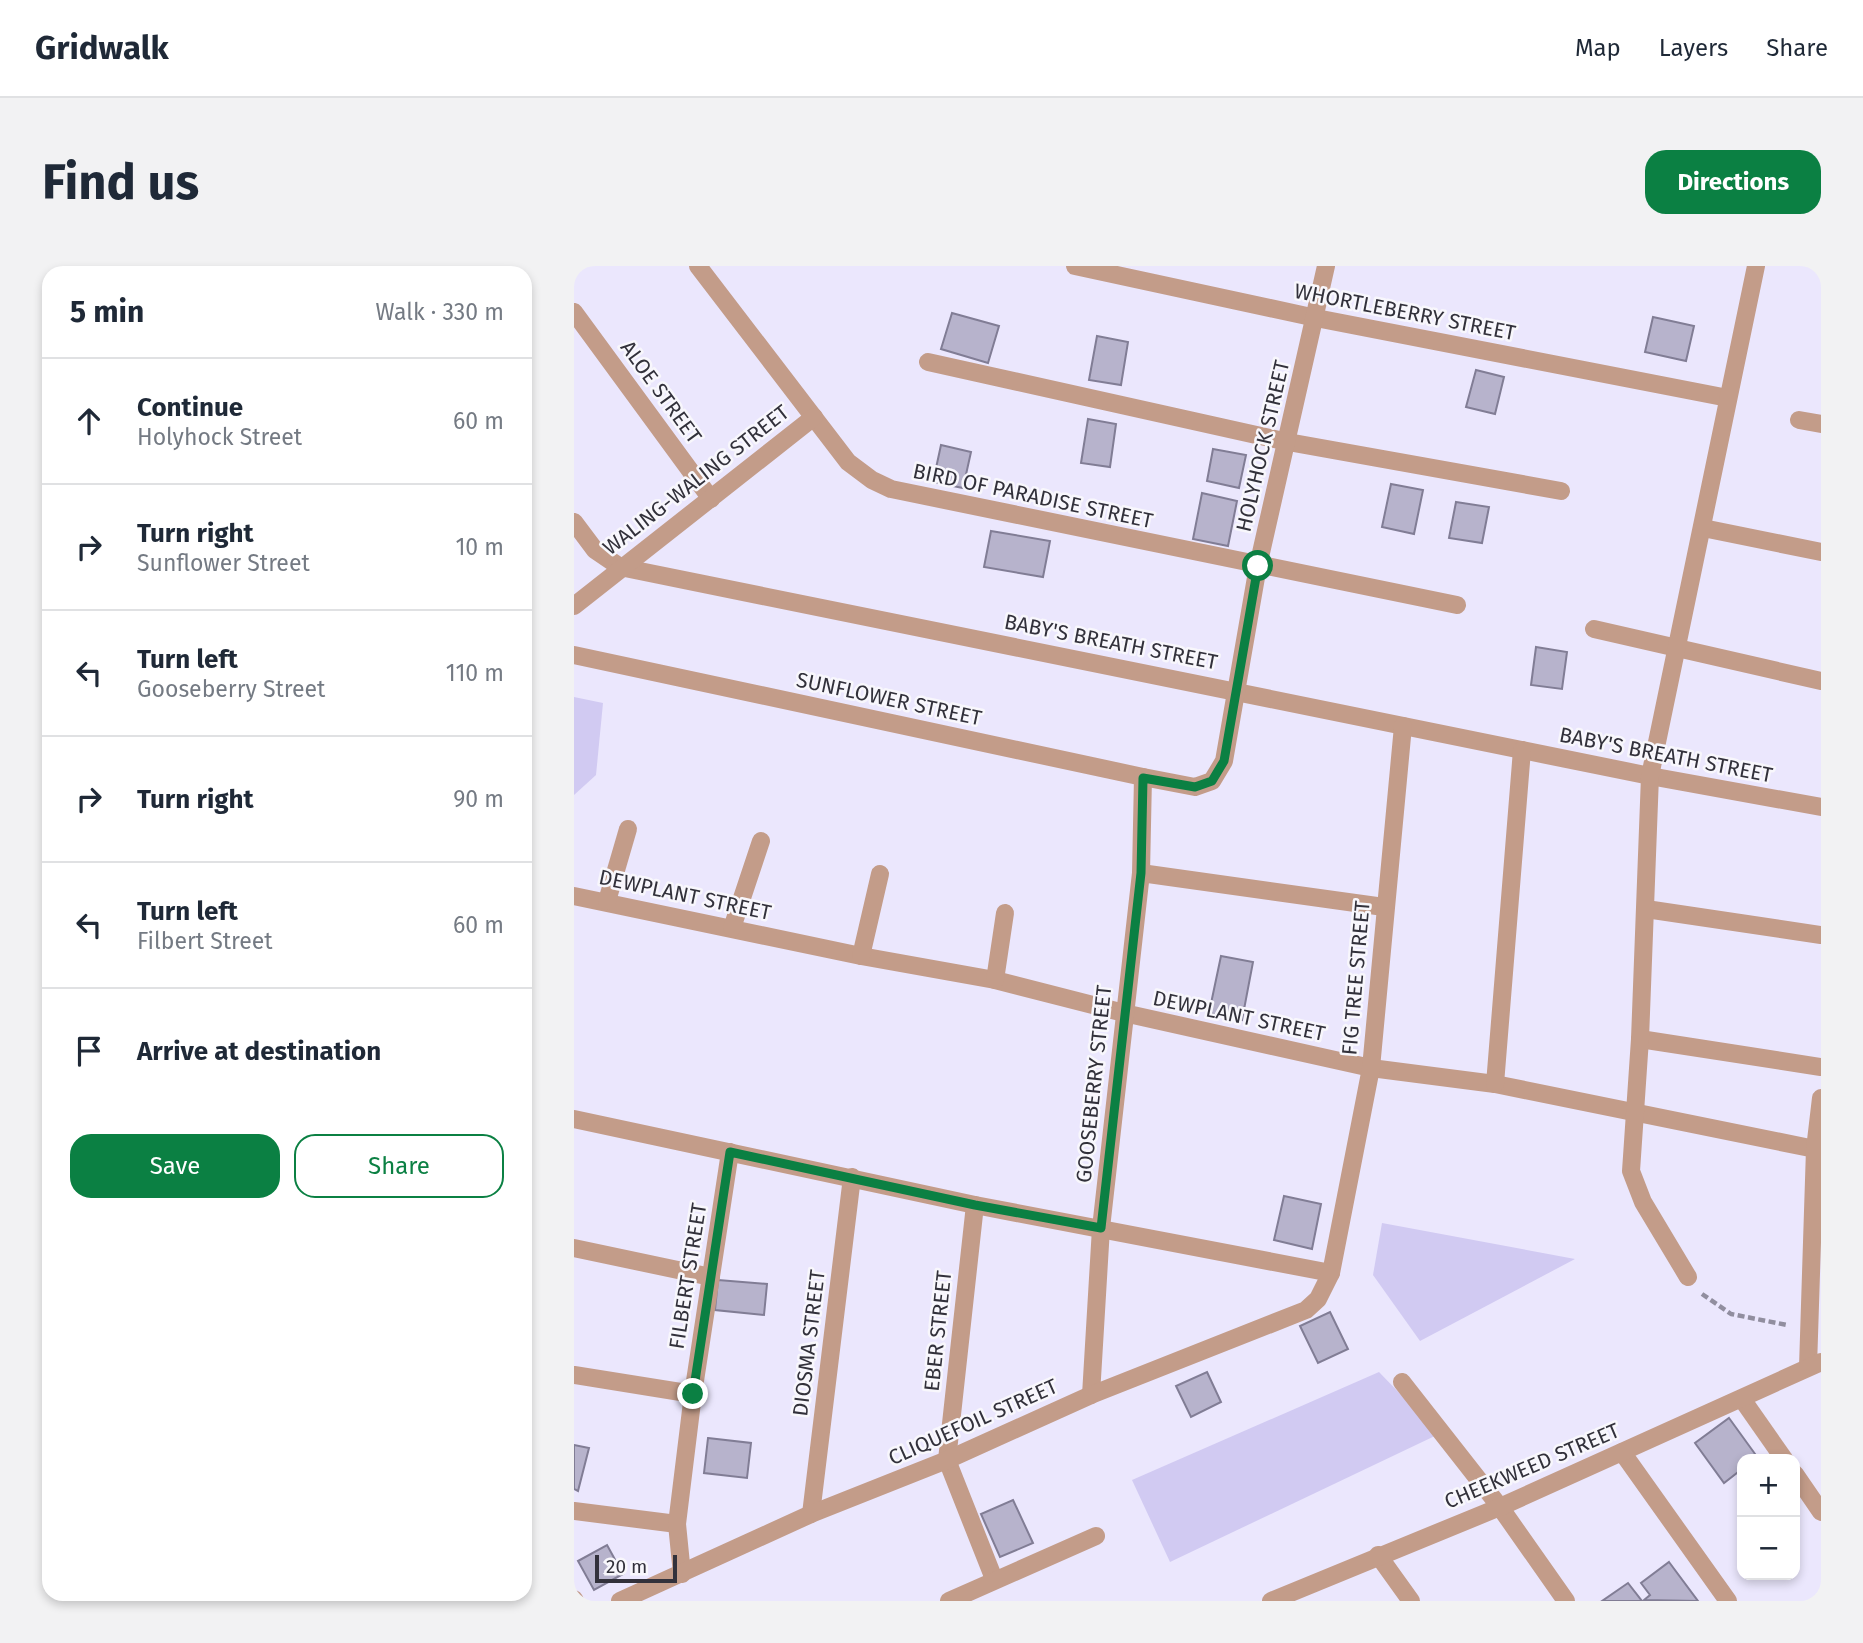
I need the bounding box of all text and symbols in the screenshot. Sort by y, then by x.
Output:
text: Gridwalk [35,28,169,68]
text: Map [1575,34,1621,62]
text: Layers [1659,34,1728,62]
text: Share [1766,34,1828,62]
button: Directions [1645,150,1821,214]
text: Find us [42,153,199,212]
street label: WHORTLEBERRY STREET [1292,278,1518,346]
text: 5 min [70,294,144,330]
text: Walk · 330 m [376,298,504,326]
street label: ALOE STREET [615,336,707,449]
street label: HOLYHOCK STREET [1231,358,1295,534]
text: Continue [137,392,243,423]
street label: WALING-WALING STREET [598,399,794,561]
icon: ahead [70,402,108,440]
text: 60 m [453,407,504,435]
text: Holyhock Street [137,423,302,451]
street label: BIRD OF PARADISE STREET [911,458,1156,534]
text: Turn right [137,518,254,549]
icon: right [70,528,108,566]
text: 10 m [455,533,504,561]
text: Sunflower Street [137,549,310,577]
route start [1242,550,1273,581]
street label: BABY'S BREATH STREET [1002,609,1220,675]
text: Turn left [137,644,238,675]
icon: left [70,654,108,692]
text: 110 m [446,659,504,687]
street label: SUNFLOWER STREET [794,667,984,731]
text: Gooseberry Street [137,675,325,703]
street label: BABY'S BREATH STREET [1557,722,1775,788]
icon: right [70,780,108,818]
text: Turn right [137,784,254,815]
text: 90 m [453,785,504,813]
street label: DEWPLANT STREET [596,864,774,926]
text: Turn left [137,896,238,927]
street label: FIG TREE STREET [1336,900,1376,1056]
icon: left [70,906,108,944]
text: 60 m [453,911,504,939]
text: Filbert Street [137,927,273,955]
street label: GOOSEBERRY STREET [1071,984,1117,1184]
street label: DEWPLANT STREET [1150,985,1328,1047]
icon: arrive [70,1032,108,1070]
text: Arrive at destination [137,1036,381,1067]
button: Save [70,1134,280,1198]
button: Share [294,1134,504,1198]
street label: FILBERT STREET [664,1201,712,1351]
street label: DIOSMA STREET [787,1268,831,1418]
street label: EBER STREET [919,1269,957,1393]
street label: CLIQUEFOIL STREET [884,1373,1062,1471]
route end [677,1378,708,1409]
street label: CHEEKWEED STREET [1441,1417,1624,1515]
map controls [1737,1454,1800,1580]
button: + [1737,1454,1800,1517]
button: − [1737,1517,1800,1580]
scale bar [595,1552,677,1584]
text: 20 m [606,1555,647,1578]

